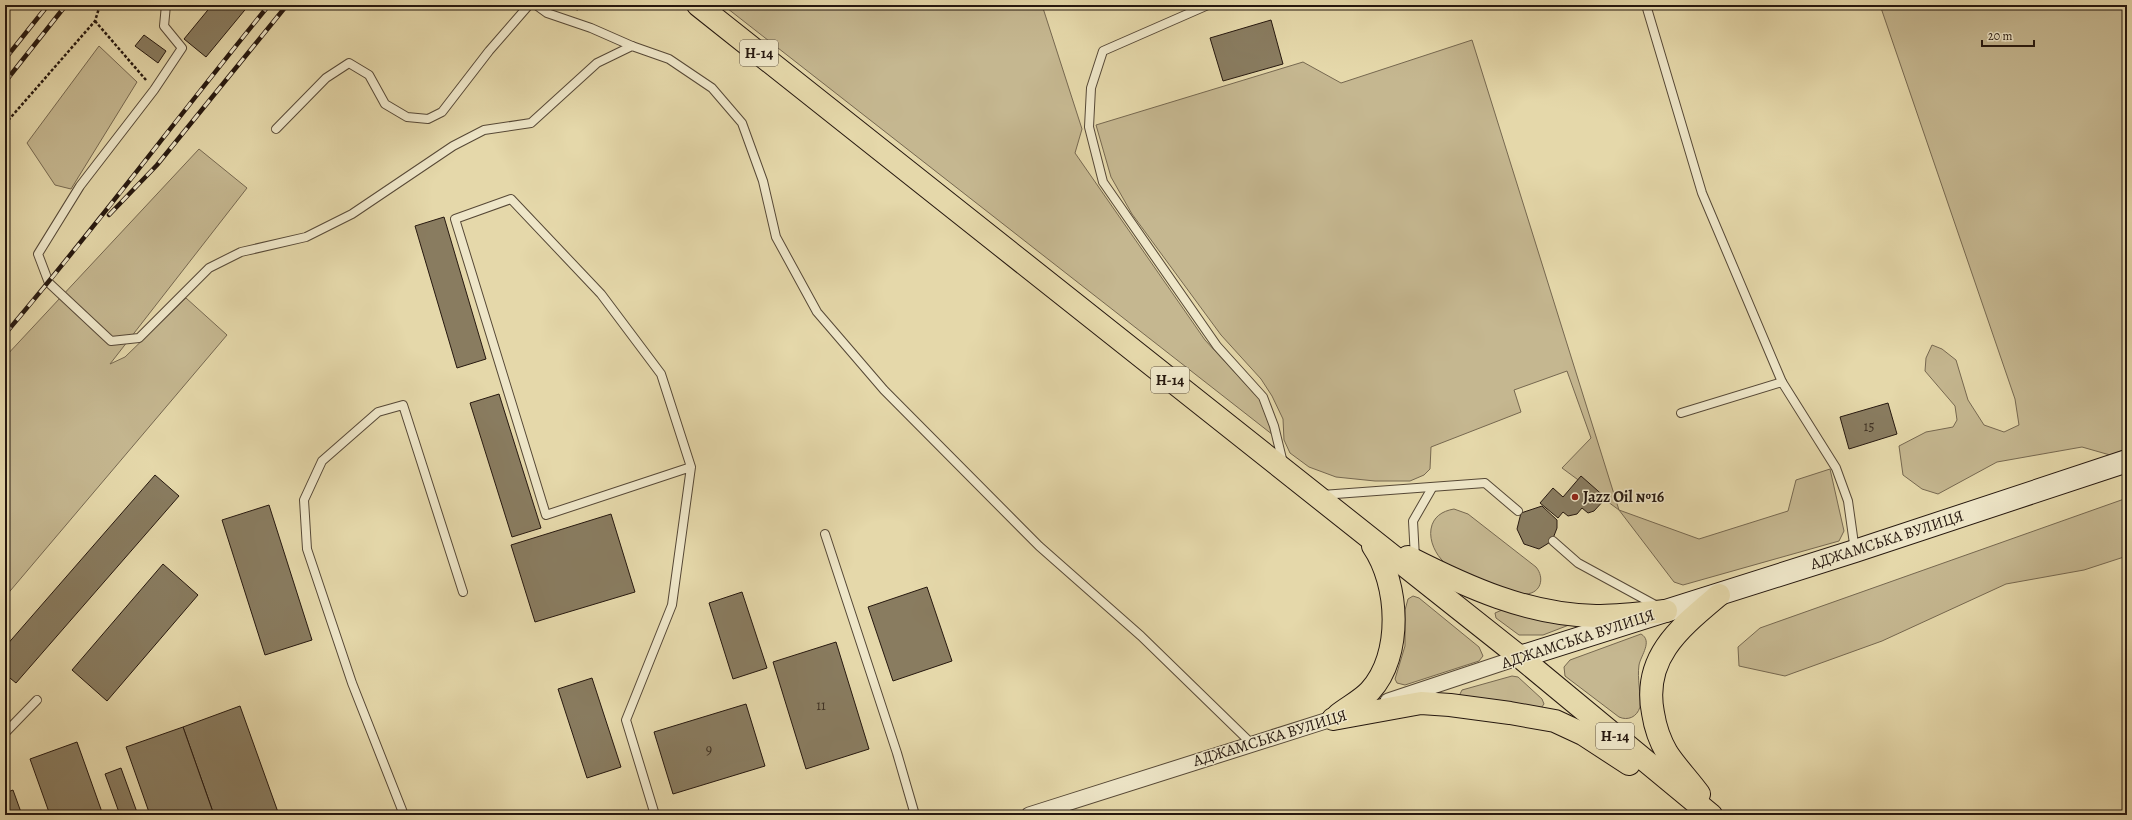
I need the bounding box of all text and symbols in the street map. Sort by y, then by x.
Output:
scale bar [1982,22,2034,48]
text: 20 m [1988,28,2012,44]
road number: Н-14 [740,40,778,66]
road number: Н-14 [1151,367,1189,393]
house number: 15 [1864,417,1874,436]
place label: Jazz Oil №16 [1583,486,1665,508]
marker: Jazz Oil №16 [1570,492,1580,502]
street label: АДЖАМСЬКА ВУЛИЦЯ [1807,505,1967,576]
street label: АДЖАМСЬКА ВУЛИЦЯ [1498,604,1658,675]
house number: 11 [816,696,826,715]
street label: АДЖАМСЬКА ВУЛИЦЯ [1189,704,1350,772]
road number: Н-14 [1596,723,1634,749]
house number: 9 [706,740,712,759]

